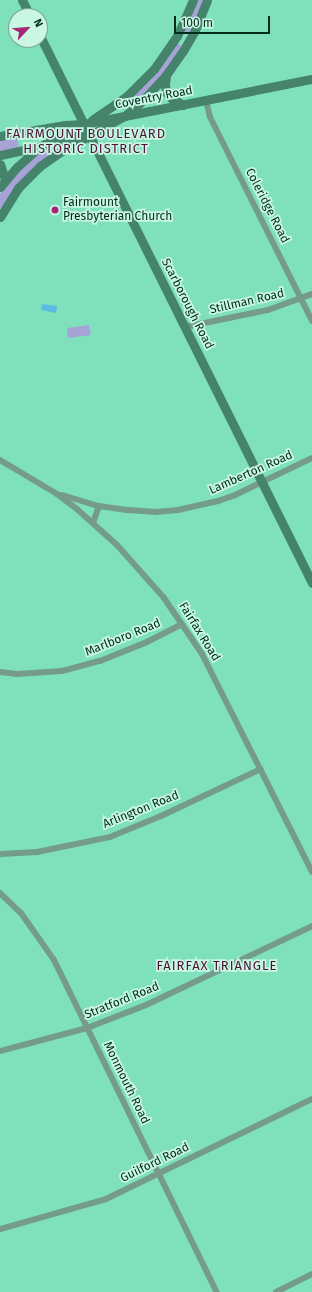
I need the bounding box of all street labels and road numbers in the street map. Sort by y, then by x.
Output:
street label: Coventry Road [114,83,194,113]
street label: Coleridge Road [242,166,292,246]
street label: Scarborough Road [158,256,216,352]
street label: Stillman Road [208,286,286,318]
street label: Lamberton Road [207,448,295,498]
street label: Fairfax Road [175,600,223,664]
street label: Marlboro Road [83,616,163,660]
street label: Arlington Road [101,788,181,832]
street label: Stratford Road [83,979,161,1023]
street label: Monmouth Road [100,1039,152,1127]
street label: Guilford Road [118,1140,192,1186]

